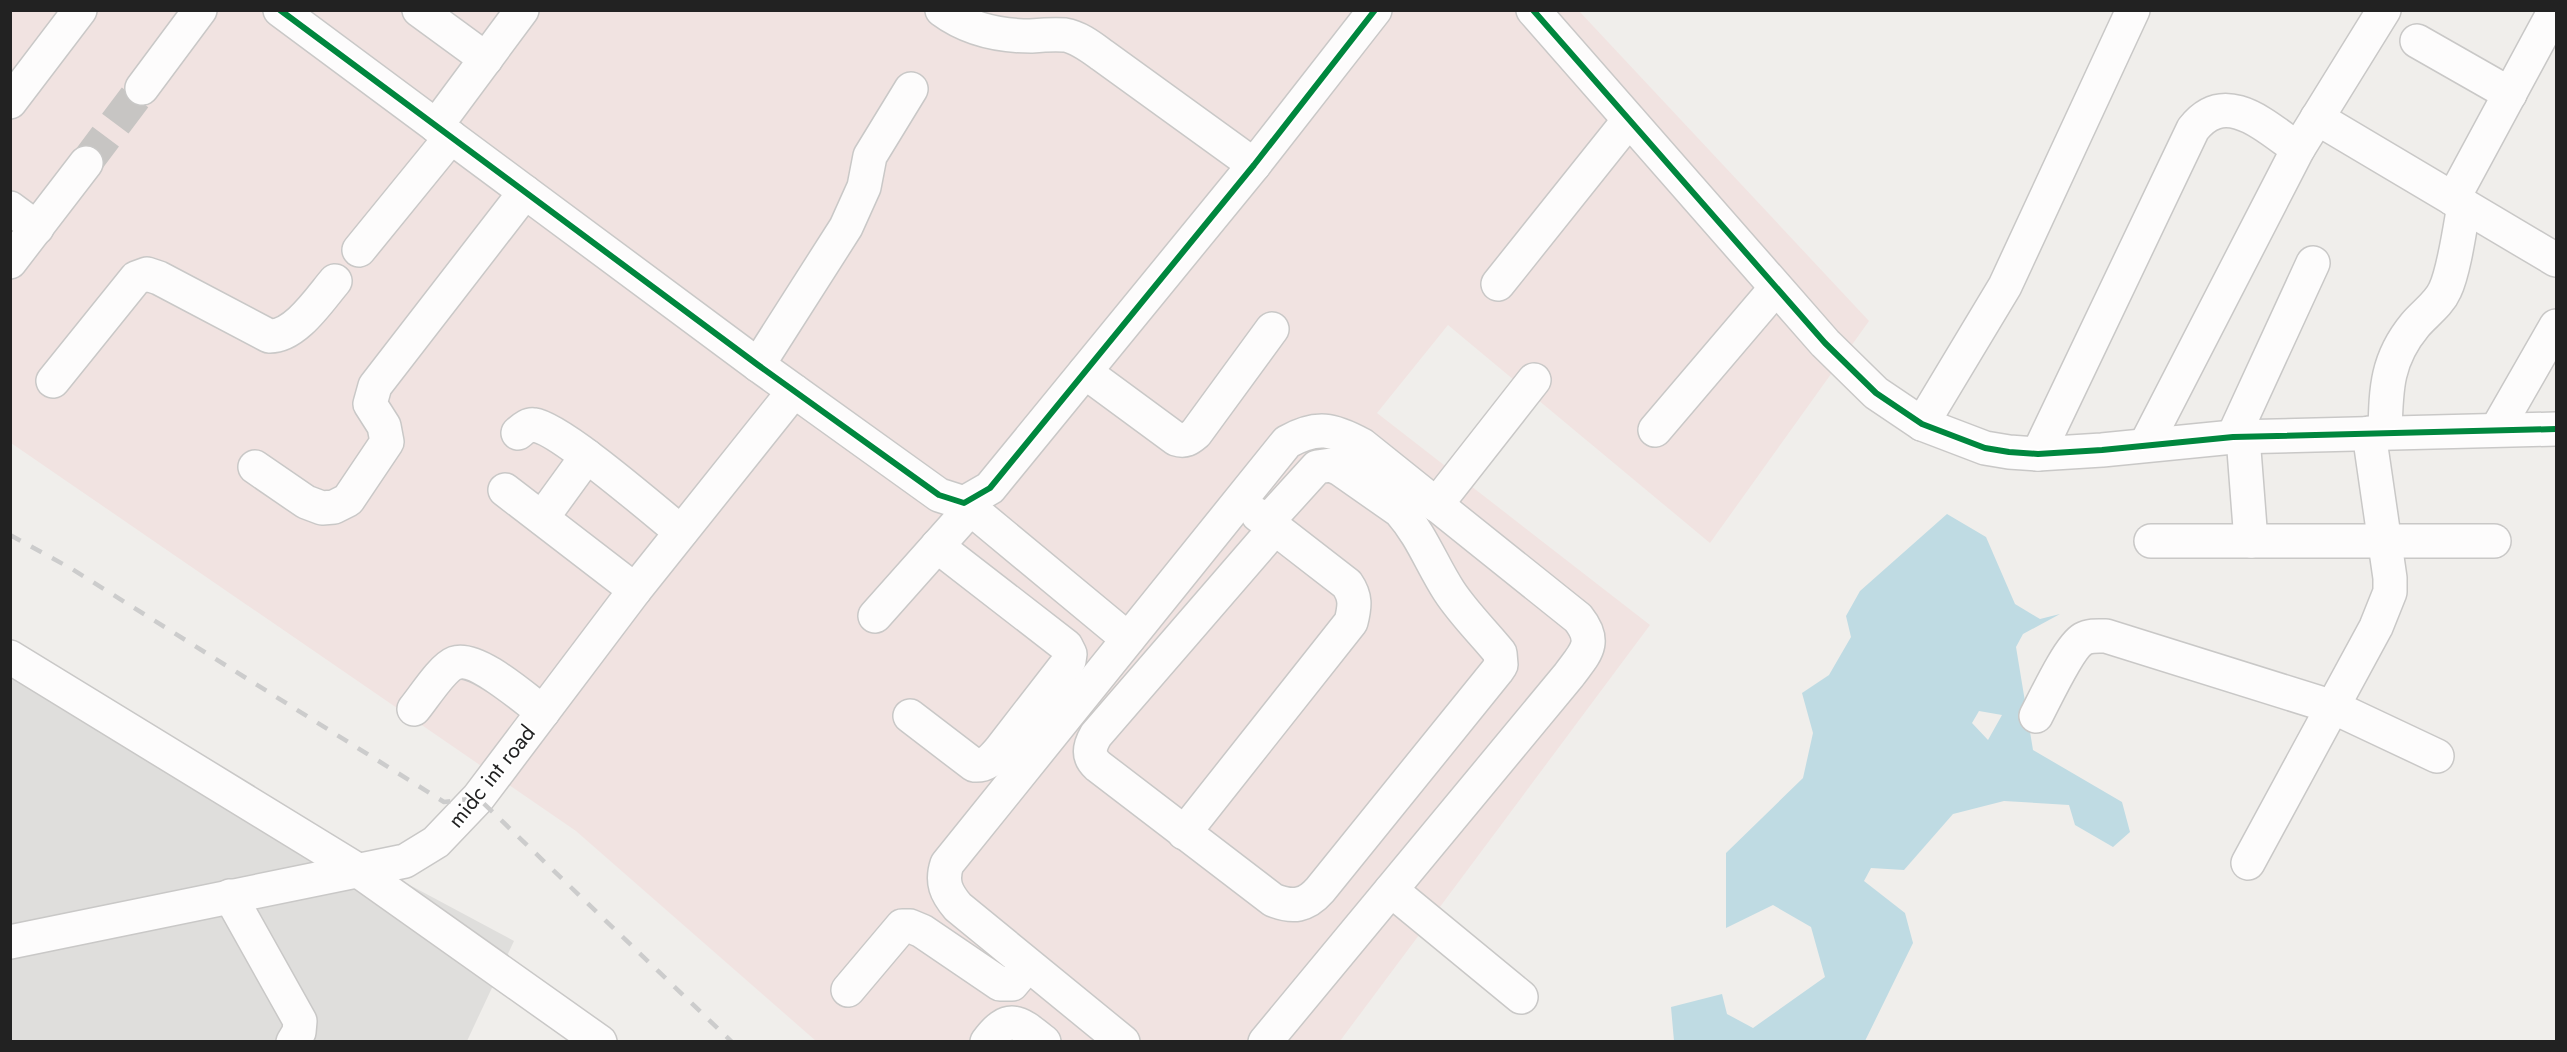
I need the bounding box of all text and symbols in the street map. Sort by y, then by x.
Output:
street label: midc int road [440,718,542,834]

